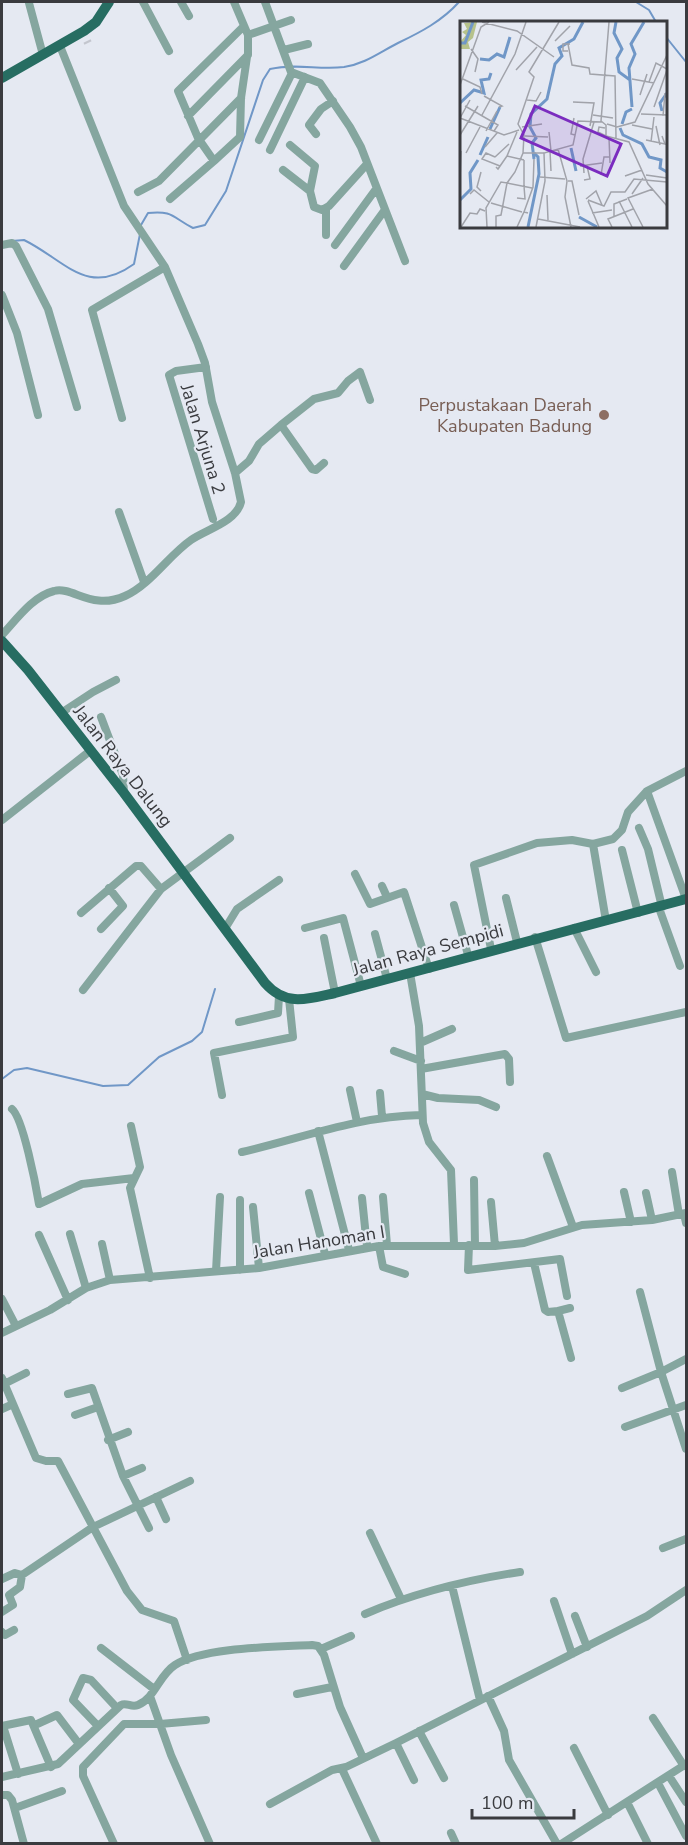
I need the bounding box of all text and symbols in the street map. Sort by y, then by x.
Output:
inset map [460,21,667,228]
street label: Jalan Arjuna 2 [175,380,231,497]
place label: Perpustakaan Daerah Kabupaten Badung [419,393,592,438]
marker: Perpustakaan Daerah Kabupaten Badung [597,408,611,422]
street label: Jalan Raya Dalung [67,699,178,832]
street label: Jalan Raya Sempidi [349,918,506,982]
street label: Jalan Hanoman I [250,1220,387,1264]
scale bar [472,1782,574,1820]
text: 100 m [481,1791,533,1815]

